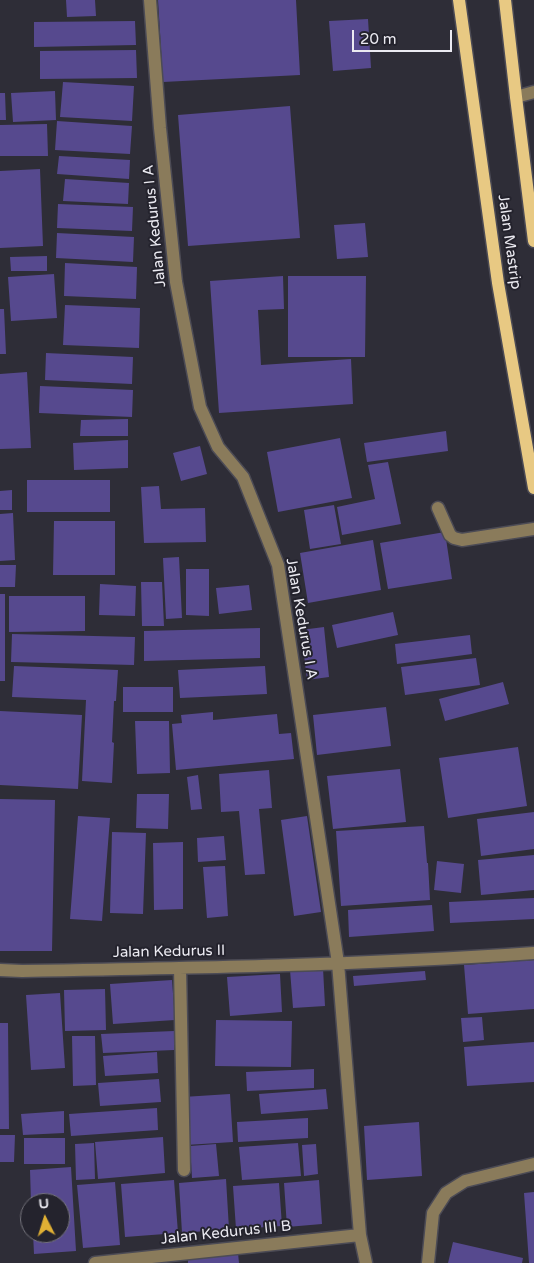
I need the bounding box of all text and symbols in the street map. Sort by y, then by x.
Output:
scale bar [354,20,454,52]
text: 20 m [360,30,397,48]
street label: Jalan Kedurus I A [140,164,170,288]
street label: Jalan Mastrip [493,194,525,290]
street label: Jalan Kedurus I A [281,557,321,681]
street label: Jalan Kedurus II [113,942,225,962]
north arrow [20,1193,70,1243]
text: U [38,1195,50,1212]
street label: Jalan Kedurus III B [160,1217,292,1249]

